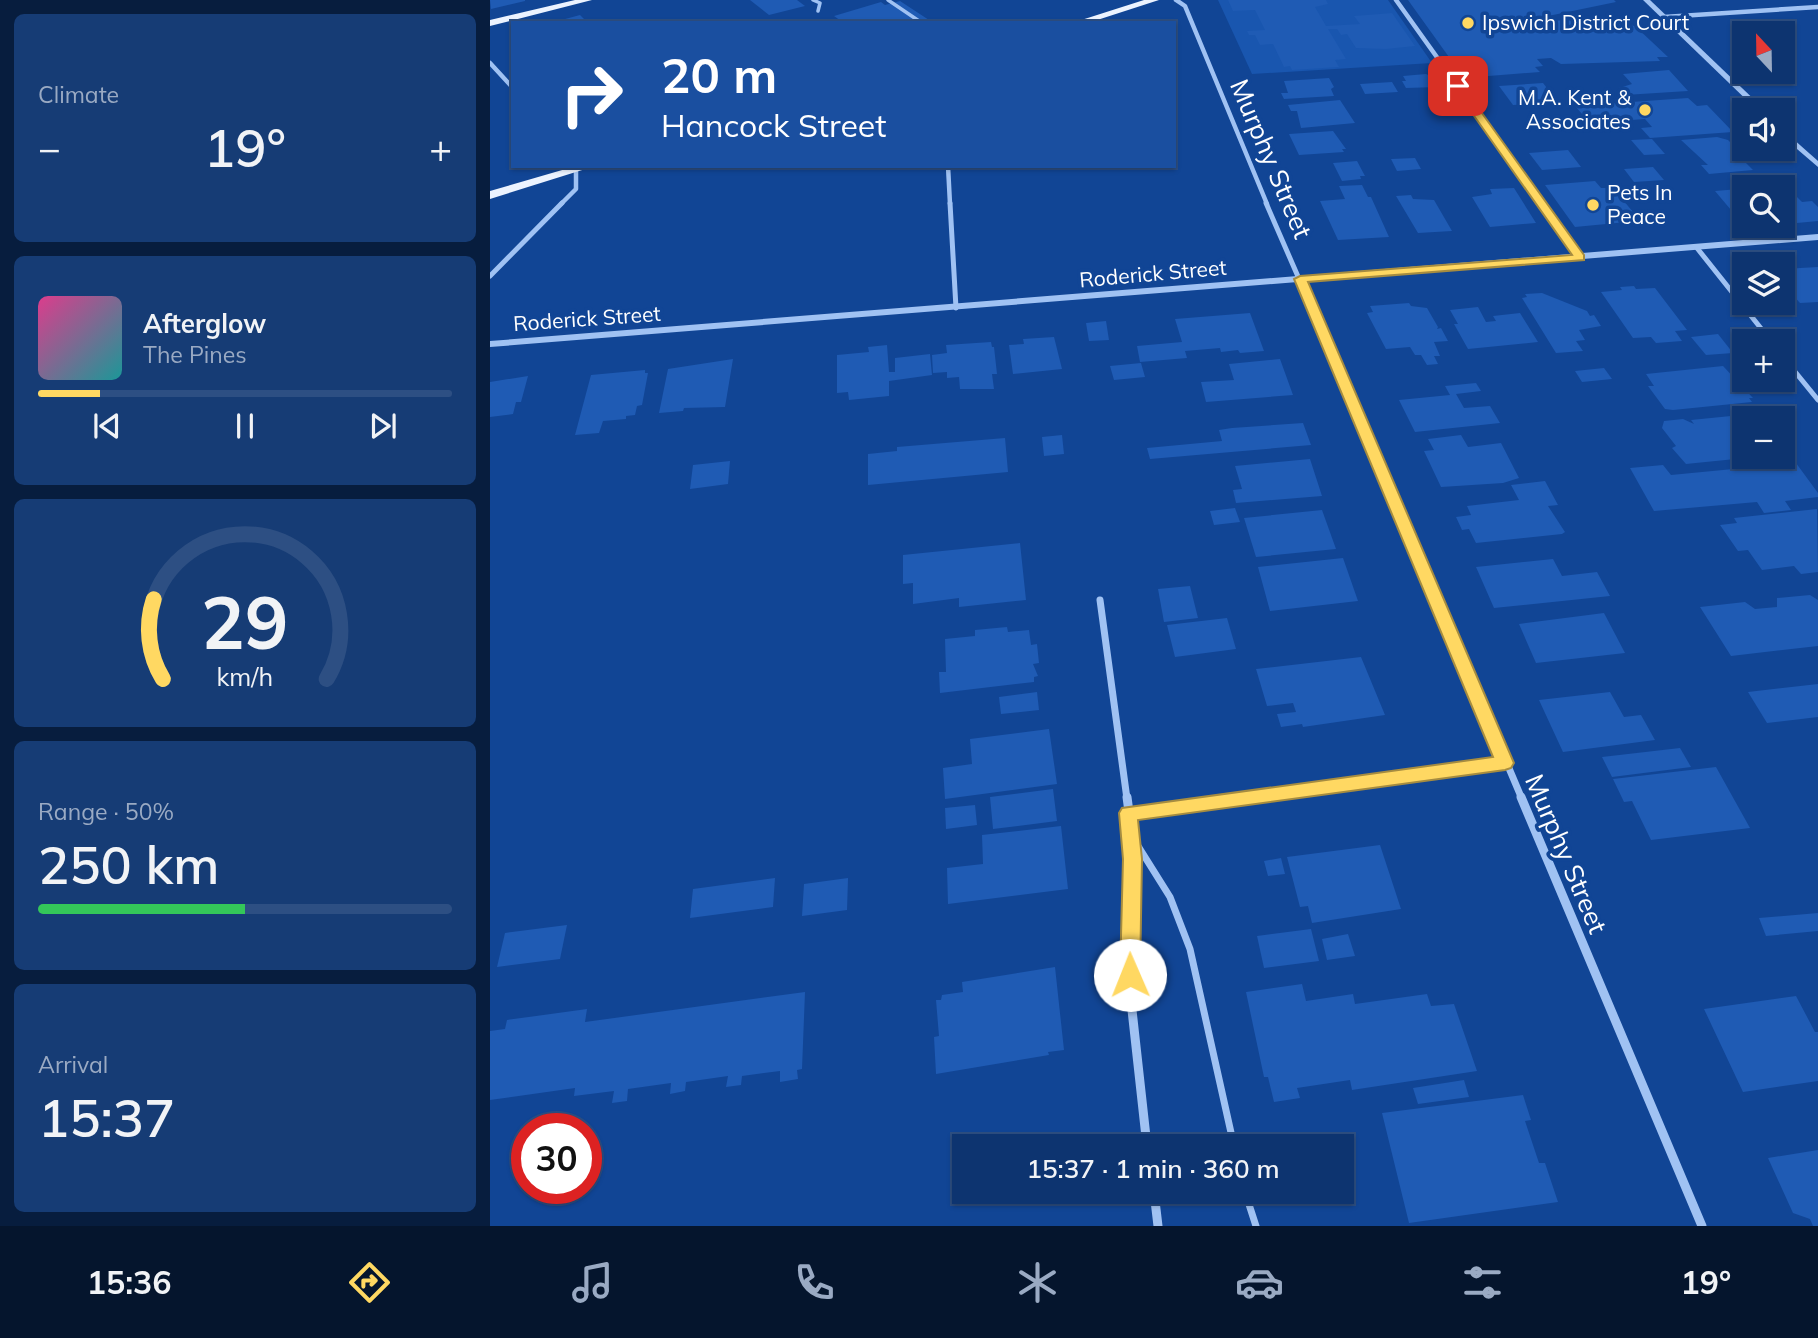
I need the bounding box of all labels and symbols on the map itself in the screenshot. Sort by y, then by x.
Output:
place label: Ipswich District Court [1482,9,1689,35]
marker: Ipswich District Court [1460,15,1476,31]
north arrow [1732,21,1796,84]
pin [1428,56,1488,116]
street label: Murphy Street [1223,74,1320,243]
place label: M.A. Kent & Associates [1518,84,1632,134]
marker: M.A. Kent & Associates [1637,102,1653,118]
place label: Pets In Peace [1607,179,1673,229]
marker: Pets In Peace [1585,197,1601,213]
street label: Roderick Street [1078,254,1228,292]
street label: Roderick Street [512,300,662,336]
street label: Murphy Street [1518,769,1615,938]
position arrow [1093,938,1167,1012]
speed limit sign: 30 [511,1113,602,1204]

